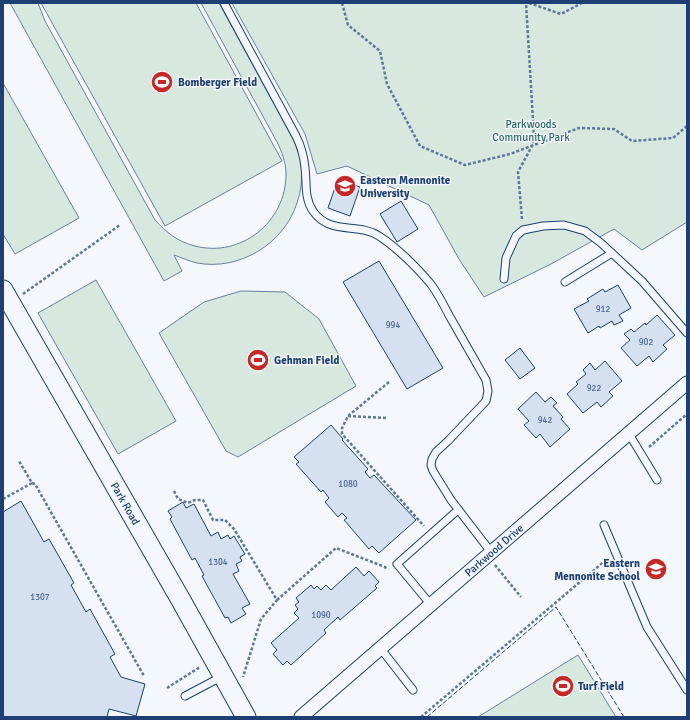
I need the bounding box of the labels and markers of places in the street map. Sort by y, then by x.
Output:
sports icon: Bomberger Field [149,69,175,95]
place label: Bomberger Field [178,76,257,89]
school or university icon: Eastern Mennonite University [332,173,358,199]
place label: Eastern Mennonite University [360,174,451,200]
sports icon: Gehman Field [245,347,271,373]
place label: Gehman Field [274,354,340,367]
school or university icon: Eastern Mennonite School [643,556,669,582]
place label: Eastern Mennonite School [554,557,641,583]
sports icon: Turf Field [550,673,576,699]
place label: Turf Field [578,680,624,693]

